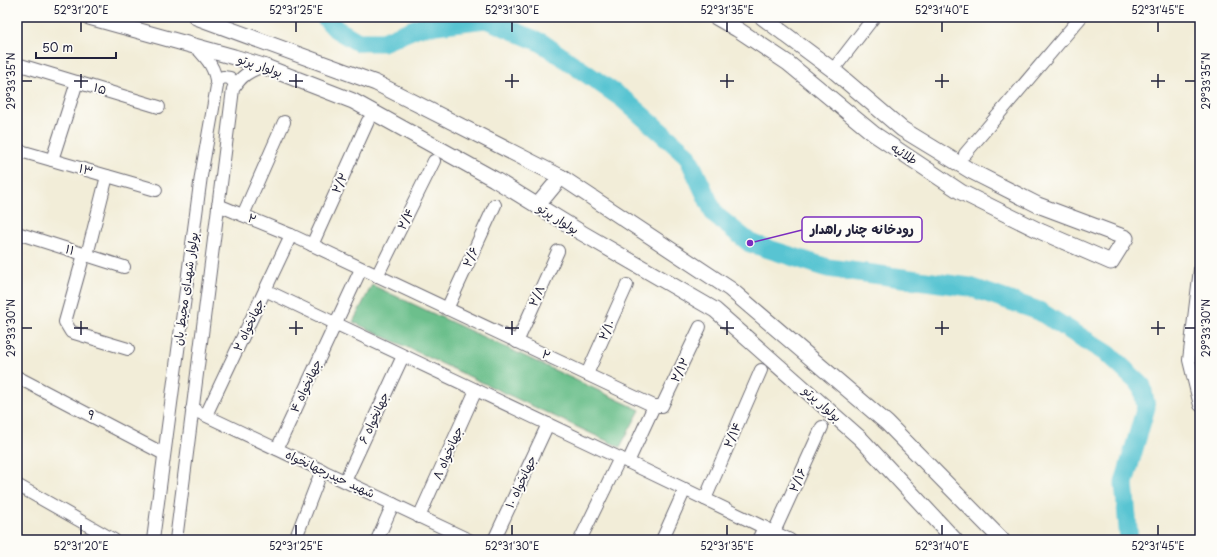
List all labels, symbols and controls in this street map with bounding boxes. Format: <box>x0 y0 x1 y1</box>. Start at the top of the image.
text: 52°31'20"E <box>54 2 108 17</box>
text: 52°31'25"E <box>269 2 323 17</box>
text: 52°31'30"E <box>485 2 539 17</box>
text: 52°31'35"E <box>700 2 754 17</box>
text: 52°31'40"E <box>915 2 969 17</box>
text: 52°31'45"E <box>1131 2 1185 17</box>
scale bar <box>36 34 116 60</box>
text: 50 m <box>42 38 73 56</box>
street label: بولوار پرتو <box>234 49 285 81</box>
text: 29°33'35"N <box>3 52 18 110</box>
text: 29°33'35"N <box>1198 52 1213 110</box>
street label: ۱۵ <box>92 78 109 99</box>
street label: طلائیه <box>888 138 922 169</box>
street label: ۱۳ <box>77 158 96 180</box>
street label: ۲/۲ <box>327 169 352 196</box>
street label: بولوار پرتو <box>533 198 583 238</box>
street label: ۲/۴ <box>392 205 418 232</box>
street label: ۲ <box>245 208 260 228</box>
callout: رودخانه چنار راهدار <box>802 217 922 242</box>
text: رودخانه چنار راهدار <box>809 219 914 238</box>
street label: بولوار شهدای محیط بان <box>168 231 202 347</box>
street label: ۱۱ <box>63 239 77 259</box>
street label: ۲/۶ <box>458 244 483 270</box>
street label: ۲/۸ <box>524 282 549 309</box>
street label: جهانخواه ۲ <box>228 295 268 354</box>
text: 29°33'30"N <box>3 299 18 357</box>
text: 29°33'30"N <box>1198 299 1213 357</box>
street label: ۲/۱۰ <box>594 316 619 343</box>
street label: ۲ <box>539 344 554 364</box>
street label: ۲/۱۲ <box>665 354 693 385</box>
street label: جهانخواه ۴ <box>285 356 325 415</box>
street label: بولوار پرتو <box>799 380 846 425</box>
street label: جهانخواه ۶ <box>353 389 393 447</box>
street label: ۹ <box>84 404 99 424</box>
street label: ۲/۱۴ <box>718 419 746 450</box>
street label: جهانخواه ۸ <box>427 423 467 482</box>
street label: شهید حیدرجهانخواه <box>283 444 378 502</box>
street label: جهانخواه ۱۰ <box>500 452 540 511</box>
street label: ۲/۱۶ <box>784 465 810 495</box>
text: 52°31'20"E <box>54 538 108 553</box>
text: 52°31'25"E <box>269 538 323 553</box>
text: 52°31'30"E <box>485 538 539 553</box>
text: 52°31'35"E <box>700 538 754 553</box>
text: 52°31'40"E <box>915 538 969 553</box>
text: 52°31'45"E <box>1131 538 1185 553</box>

